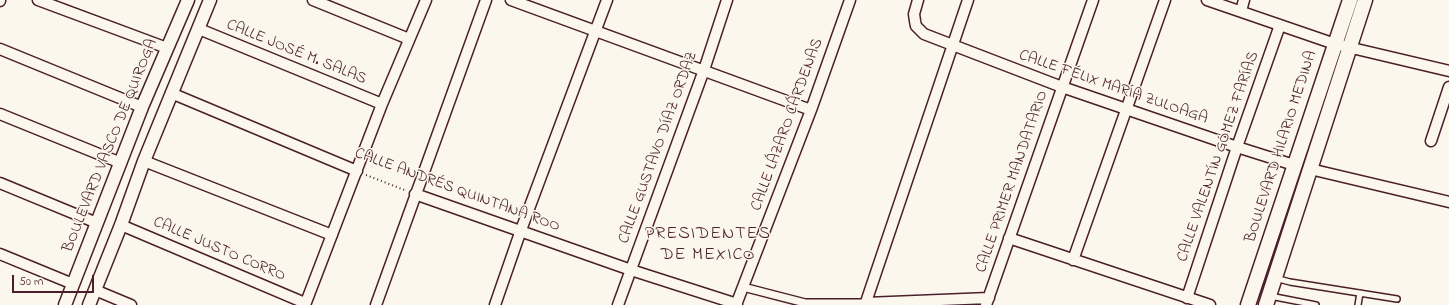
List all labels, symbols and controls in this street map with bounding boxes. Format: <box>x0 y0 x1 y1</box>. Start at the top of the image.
street label: CALLE JOSÉ M. SALAS <box>223 16 369 90</box>
street label: BOULEVARD VASCO DE QUIROGA <box>59 36 163 256</box>
street label: CALLE LÁZARO CÁRDENAS <box>748 36 828 214</box>
street label: CALLE FÉLIX MARÍA ZULOAGA <box>1016 47 1210 129</box>
street label: CALLE GUSTAVO DÍAZ ORDAZ <box>615 49 703 247</box>
street label: CALLE VALENTÍN GÓMEZ FARÍAS <box>1174 49 1264 265</box>
street label: BOULEVARD HILARIO MEDINA <box>1242 49 1322 245</box>
street label: CALLE PRIMER MANDATARIO <box>973 88 1053 276</box>
street label: CALLE ANDRÉS QUINTANA ROO <box>352 145 562 237</box>
street label: CALLE JUSTO CORRO <box>150 213 288 287</box>
district label: PRESIDENTES DE MEXICO <box>645 224 771 266</box>
scale bar <box>14 267 96 293</box>
text: 50 m <box>19 273 43 291</box>

